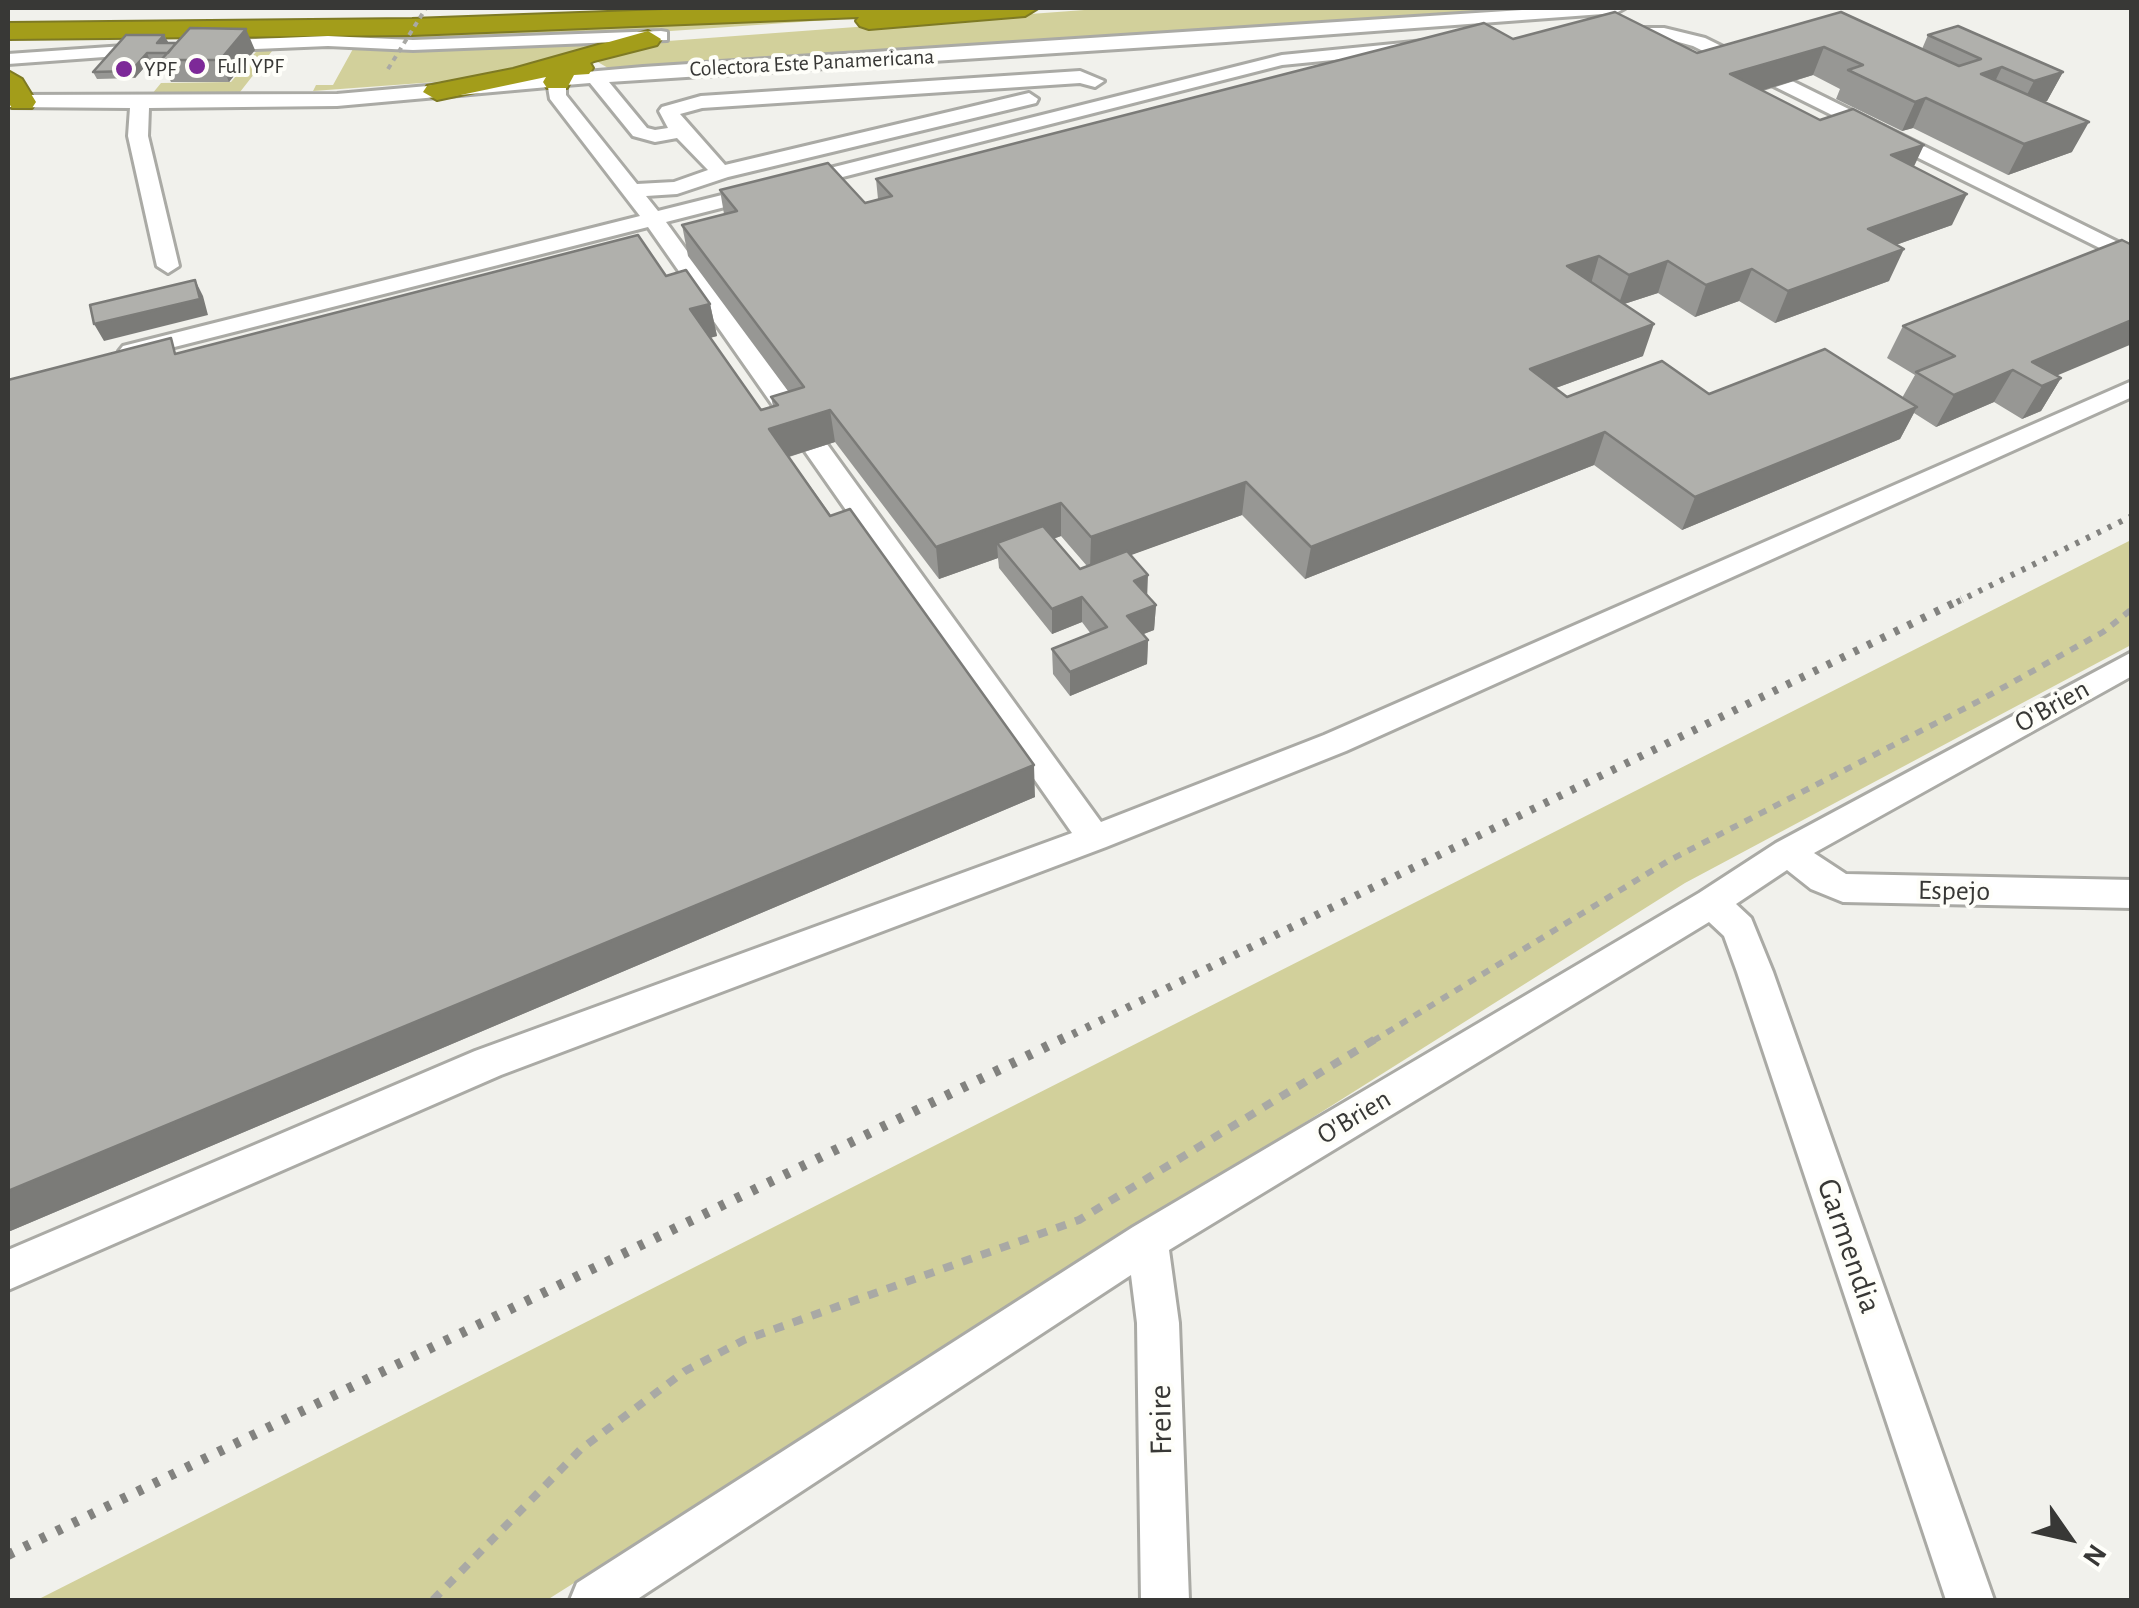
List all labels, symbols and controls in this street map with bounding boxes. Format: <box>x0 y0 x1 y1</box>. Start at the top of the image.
street label: Colectora Este Panamericana <box>689 43 935 83</box>
place label: Full YPF <box>217 53 284 79</box>
marker: Full YPF <box>186 55 208 77</box>
place label: YPF <box>144 56 177 82</box>
marker: YPF <box>113 58 135 80</box>
street label: O'Brien <box>2009 672 2095 740</box>
street label: Espejo <box>1918 874 1990 908</box>
street label: O'Brien <box>1311 1082 1397 1152</box>
street label: Garmendia <box>1808 1174 1890 1318</box>
street label: Freire <box>1141 1384 1181 1456</box>
north arrow <box>2019 1488 2119 1588</box>
text: N <box>2077 1539 2111 1571</box>

